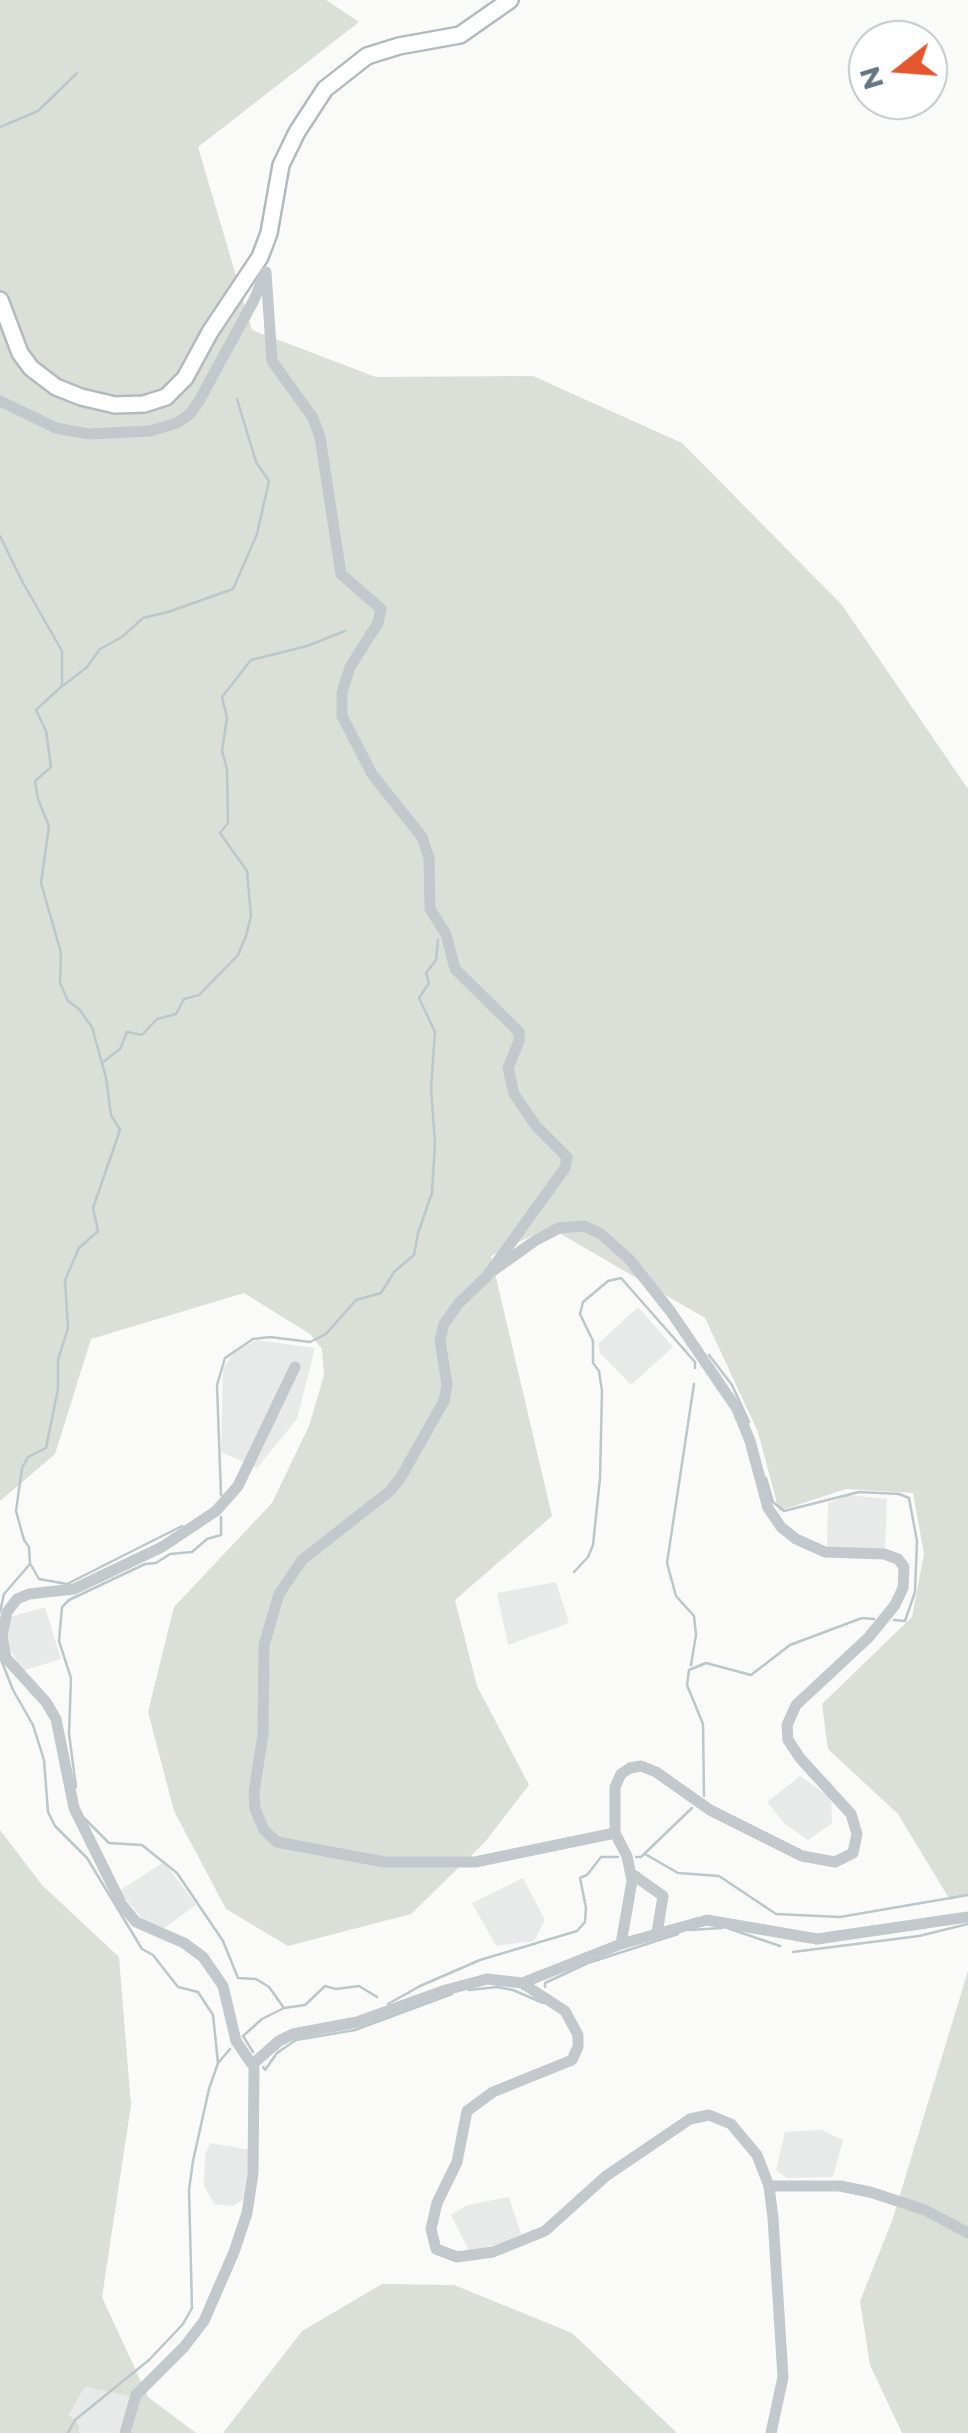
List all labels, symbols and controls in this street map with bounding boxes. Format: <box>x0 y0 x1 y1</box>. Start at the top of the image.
north arrow <box>848 20 948 120</box>
text: N <box>852 62 891 94</box>

